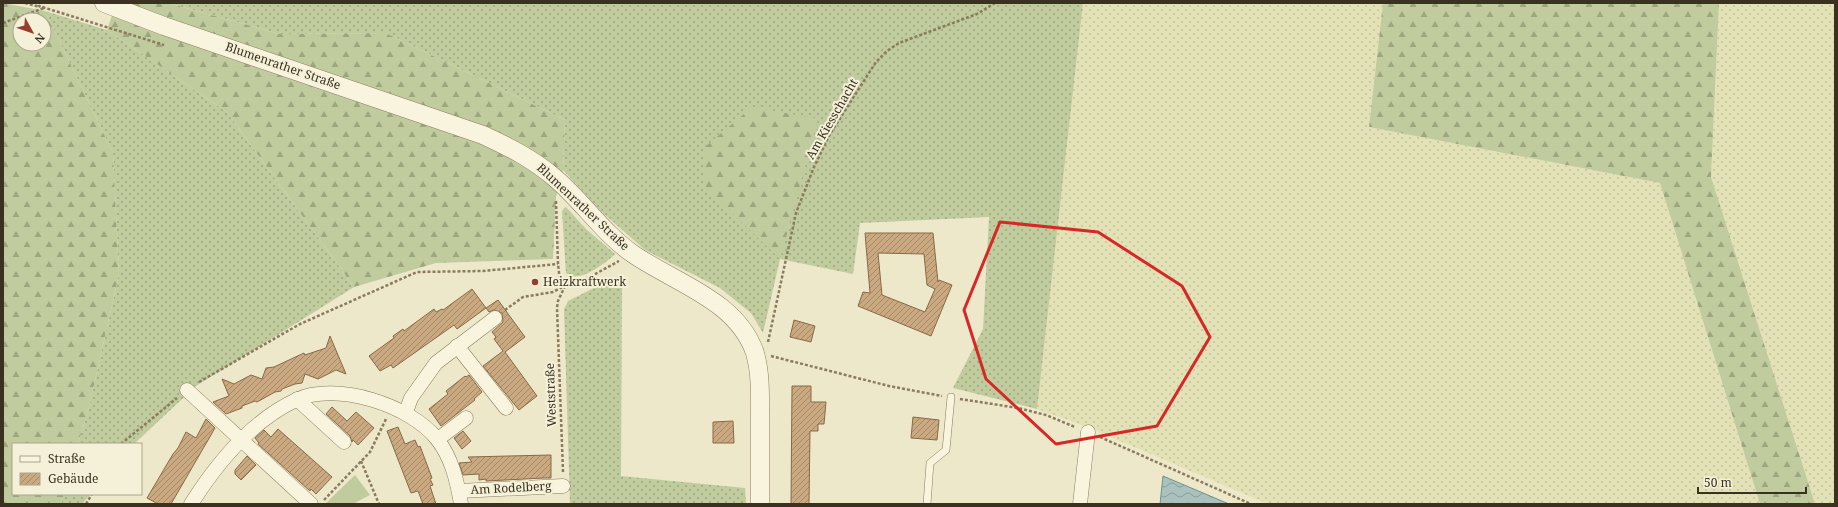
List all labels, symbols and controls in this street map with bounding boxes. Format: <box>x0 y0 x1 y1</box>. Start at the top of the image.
north arrow <box>12 12 52 52</box>
text: N <box>31 31 49 47</box>
street label: Blumenrather Straße <box>223 38 343 93</box>
street label: Am Kiesschacht <box>802 75 862 162</box>
street label: Blumenrather Straße <box>533 159 633 254</box>
place label: Heizkraftwerk <box>543 273 627 290</box>
marker: Heizkraftwerk <box>530 277 540 287</box>
street label: Weststraße <box>541 363 560 427</box>
legend <box>12 443 142 495</box>
text: Straße <box>48 450 85 467</box>
scale bar <box>1698 469 1806 495</box>
text: Gebäude <box>48 470 99 487</box>
text: 50 m <box>1704 474 1732 491</box>
street label: Am Rodelberg <box>470 477 552 498</box>

